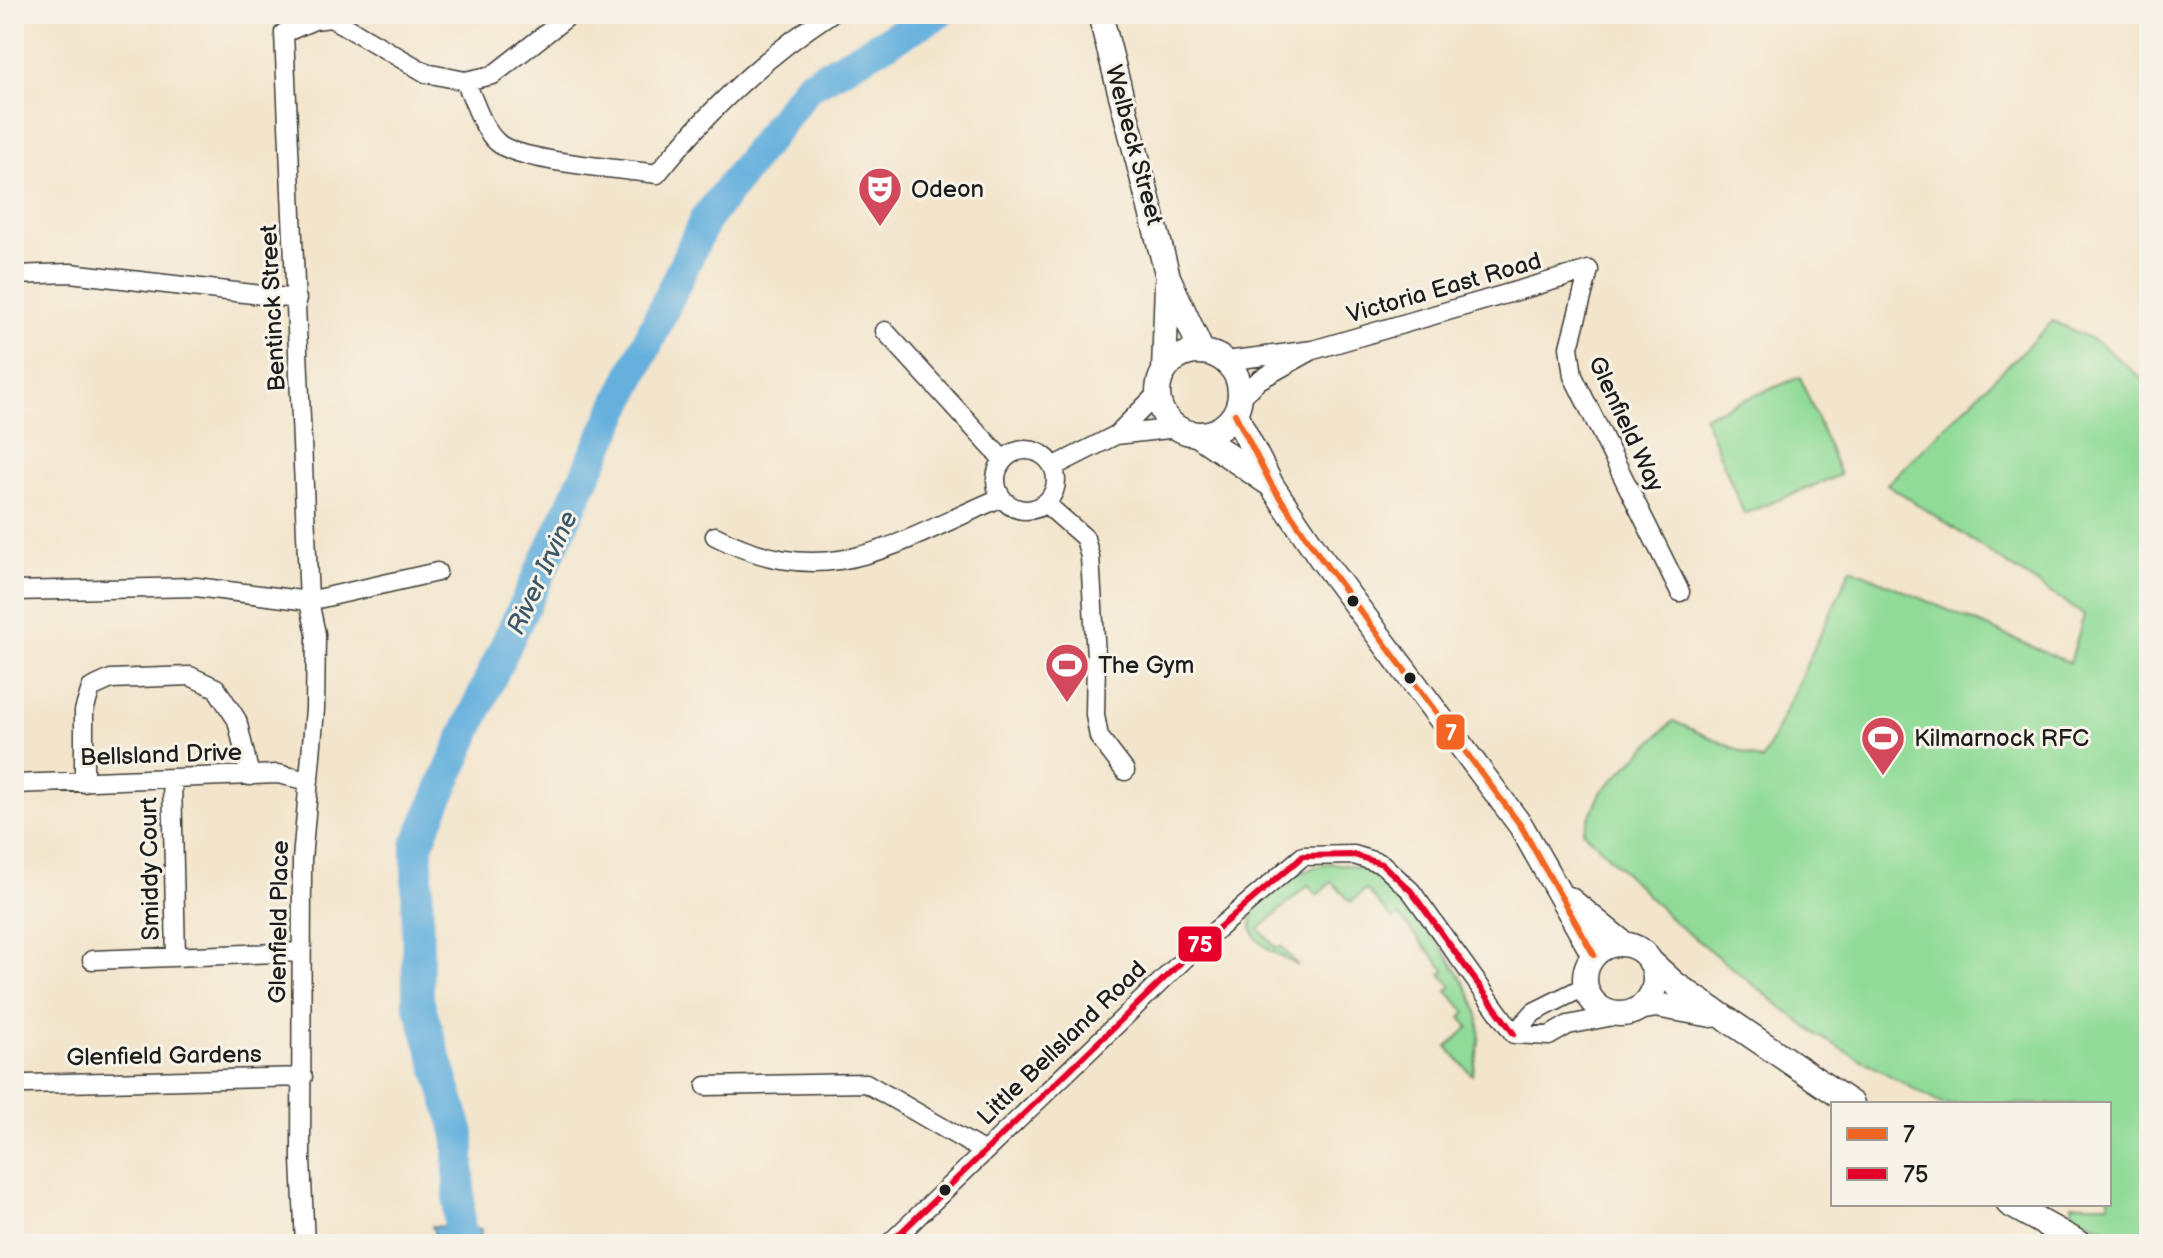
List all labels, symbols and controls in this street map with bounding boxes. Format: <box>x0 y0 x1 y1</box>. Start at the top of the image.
street label: Welbeck Street <box>1099 62 1169 229</box>
theatre icon: Odeon <box>856 165 904 228</box>
place label: Odeon <box>911 175 984 204</box>
street label: Bentinck Street <box>254 223 292 392</box>
street label: Victoria East Road <box>1343 246 1545 330</box>
street label: Glenfield Way <box>1582 352 1670 497</box>
water label: River Irvine <box>501 506 585 640</box>
unlabelled marker <box>1345 593 1361 609</box>
sports icon: The Gym <box>1043 641 1091 704</box>
place label: The Gym <box>1098 651 1194 680</box>
unlabelled marker <box>1402 670 1418 686</box>
line badge: 7 <box>1435 713 1466 751</box>
sports icon: Kilmarnock RFC <box>1859 714 1907 777</box>
text: 7 <box>1445 720 1457 747</box>
place label: Kilmarnock RFC <box>1914 724 2089 753</box>
street label: Bellsland Drive <box>79 738 243 772</box>
street label: Smiddy Court <box>134 796 166 941</box>
street label: Glenfield Place <box>263 840 295 1004</box>
line badge: 75 <box>1177 925 1223 963</box>
text: 75 <box>1188 932 1213 959</box>
street label: Little Bellsland Road <box>971 955 1153 1131</box>
street label: Glenfield Gardens <box>66 1040 262 1072</box>
legend <box>1831 1102 2111 1206</box>
text: 7 <box>1903 1120 1915 1149</box>
text: 75 <box>1903 1160 1929 1189</box>
unlabelled marker <box>937 1182 953 1198</box>

